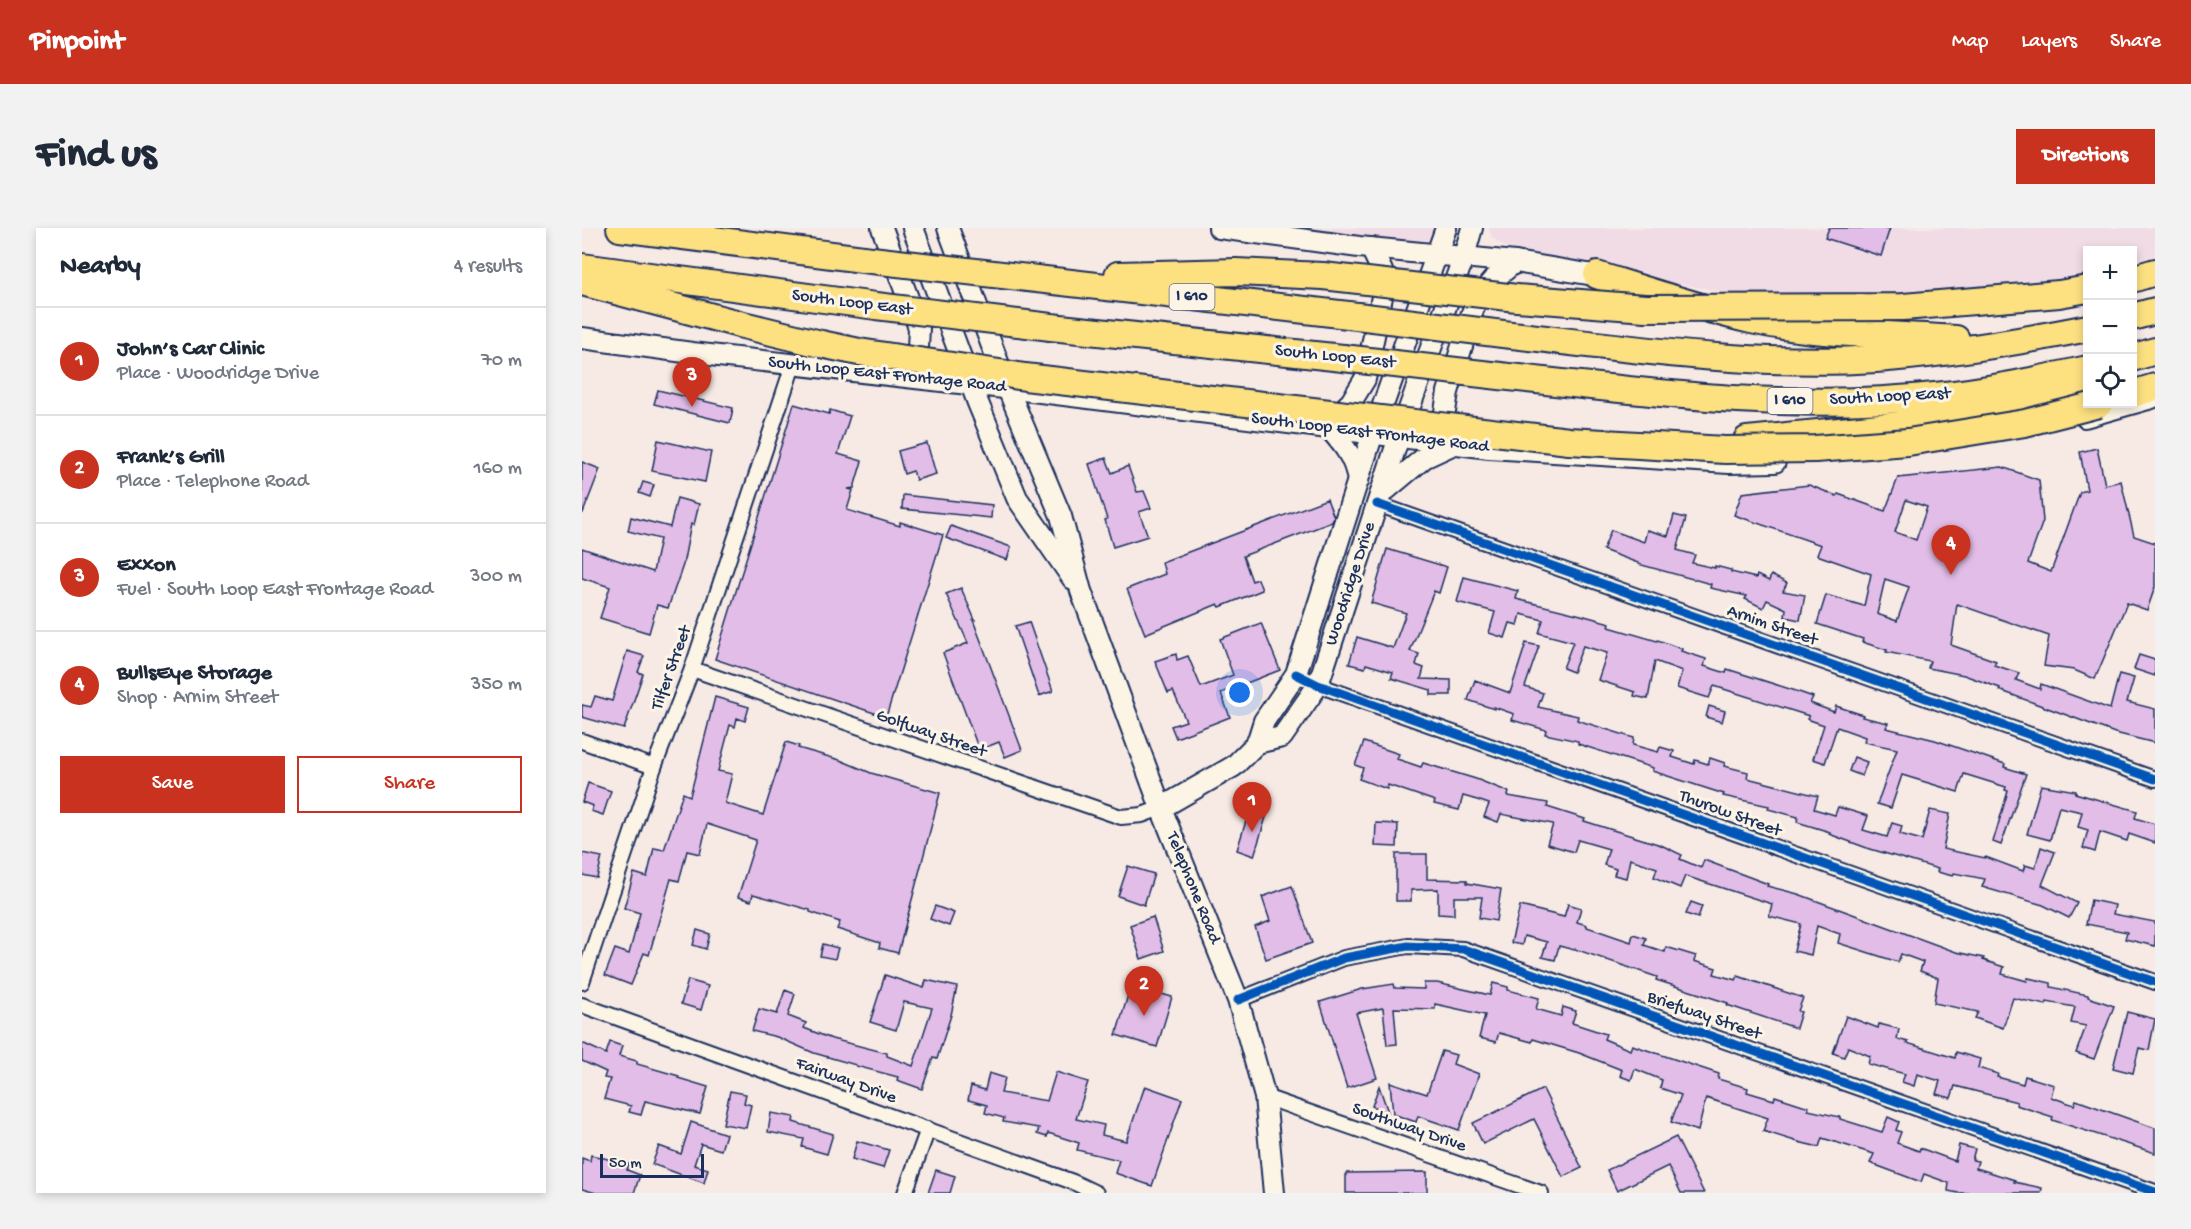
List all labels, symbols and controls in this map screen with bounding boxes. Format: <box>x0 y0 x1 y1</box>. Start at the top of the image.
text: Pinpoint <box>30 26 124 59</box>
text: Map <box>1952 30 1988 55</box>
text: Layers <box>2021 30 2077 55</box>
text: Share <box>2110 30 2161 55</box>
button: Directions <box>2016 129 2155 184</box>
text: Find us <box>36 132 156 181</box>
map controls <box>2083 246 2137 408</box>
button: + <box>2083 246 2137 300</box>
text: Nearby <box>60 252 141 283</box>
text: 4 results <box>454 256 522 279</box>
road number: I 610 <box>1170 284 1214 310</box>
street label: South Loop East <box>791 285 915 321</box>
button: − <box>2083 300 2137 354</box>
text: John’s Car Clinic <box>117 337 264 363</box>
street label: South Loop East <box>1274 340 1398 374</box>
text: 1 <box>75 350 84 373</box>
text: 70 m <box>481 350 522 373</box>
street label: South Loop East Frontage Road <box>767 352 1008 398</box>
button: locate <box>2083 354 2137 408</box>
pin: 3 <box>672 358 712 407</box>
text: Place · Woodridge Drive <box>117 363 319 386</box>
street label: South Loop East <box>1829 383 1953 411</box>
road number: I 610 <box>1768 388 1812 414</box>
street label: South Loop East Frontage Road <box>1250 408 1491 458</box>
text: Frank’s Grill <box>117 445 225 471</box>
text: 2 <box>75 458 84 481</box>
text: 160 m <box>473 458 522 481</box>
text: Place · Telephone Road <box>117 471 308 494</box>
street label: Woodridge Drive <box>1321 519 1381 648</box>
pin: 4 <box>1932 526 1970 575</box>
text: Exxon <box>117 553 176 579</box>
text: 3 <box>74 566 85 589</box>
text: 300 m <box>470 566 522 589</box>
text: Fuel · South Loop East Frontage Road <box>117 579 433 602</box>
street label: Arnim Street <box>1724 601 1822 652</box>
street label: Tilfer Street <box>647 621 698 714</box>
text: BullsEye Storage <box>117 661 272 687</box>
text: 4 <box>75 674 84 697</box>
text: 350 m <box>471 674 522 697</box>
your location <box>1225 678 1254 707</box>
text: Shop · Arnim Street <box>117 687 278 710</box>
street label: Golfway Street <box>873 705 990 763</box>
button: Save <box>60 756 285 813</box>
button: Share <box>297 756 522 813</box>
pin: 1 <box>1232 782 1272 832</box>
street label: Thurow Street <box>1675 785 1785 843</box>
street label: Telephone Road <box>1161 828 1226 948</box>
pin: 2 <box>1124 966 1164 1016</box>
street label: Briefway Street <box>1643 986 1765 1046</box>
street label: Fairway Drive <box>792 1053 900 1109</box>
street label: Southway Drive <box>1349 1099 1470 1158</box>
scale bar <box>600 1151 704 1178</box>
text: 50 m <box>609 1155 642 1174</box>

